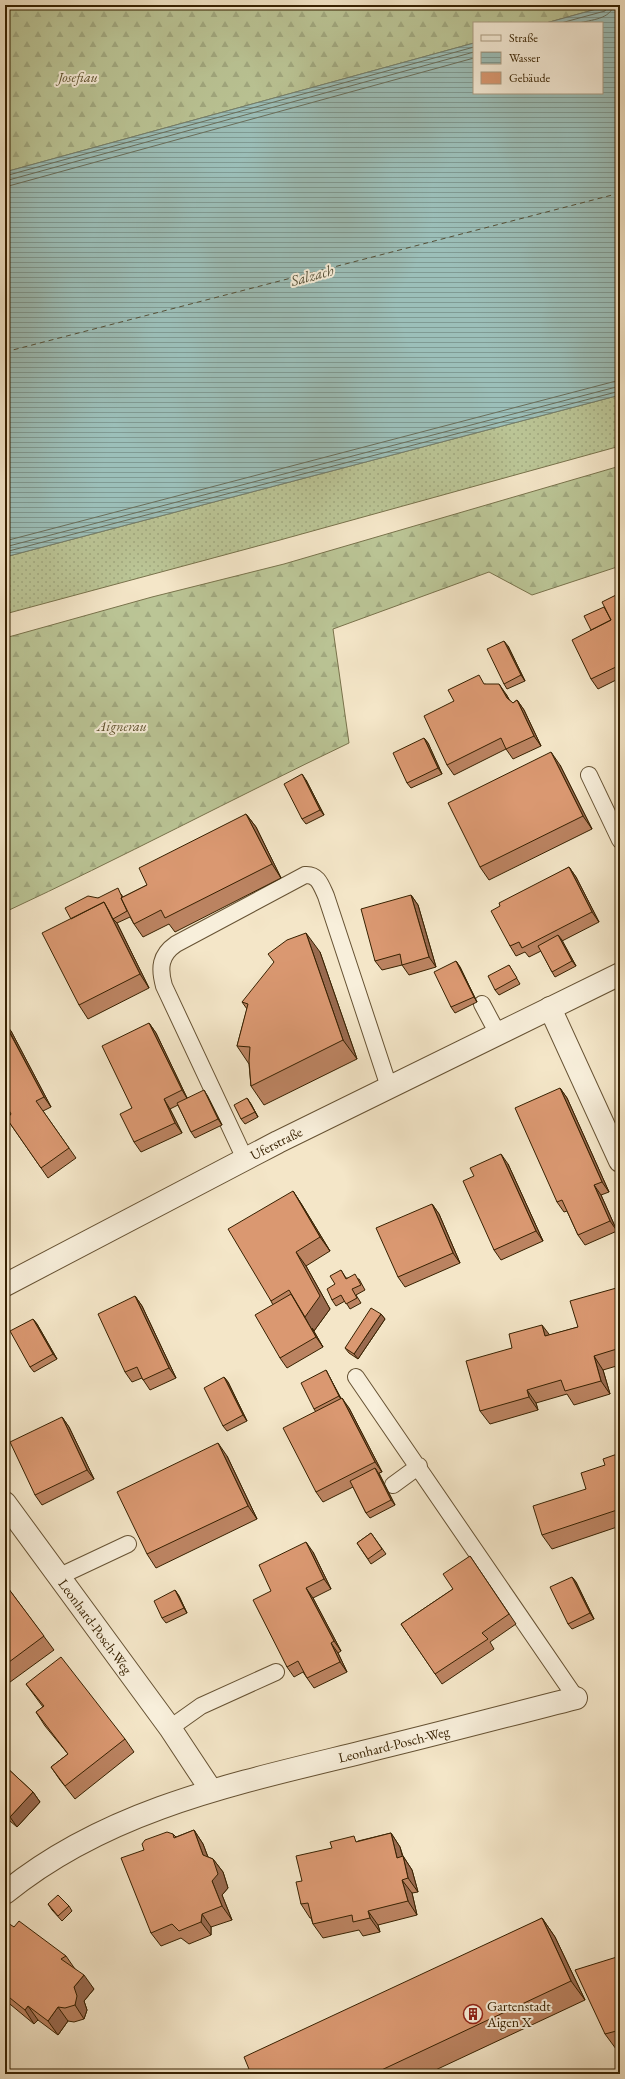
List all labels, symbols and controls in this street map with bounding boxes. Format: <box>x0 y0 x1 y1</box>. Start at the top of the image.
legend <box>473 22 603 94</box>
text: Straße <box>509 30 538 46</box>
text: Wasser <box>509 50 540 66</box>
park label: Josefiau <box>55 68 98 86</box>
text: Gebäude <box>509 70 551 86</box>
water label: Salzach <box>288 260 336 290</box>
park label: Aignerau <box>96 717 147 735</box>
street label: Uferstraße <box>247 1122 306 1164</box>
street label: Leonhard-Posch-Weg <box>55 1575 137 1678</box>
street label: Leonhard-Posch-Weg <box>337 1722 452 1767</box>
place label: Gartenstadt Aigen X <box>486 1997 551 2031</box>
building icon: Gartenstadt Aigen X <box>462 2003 484 2025</box>

